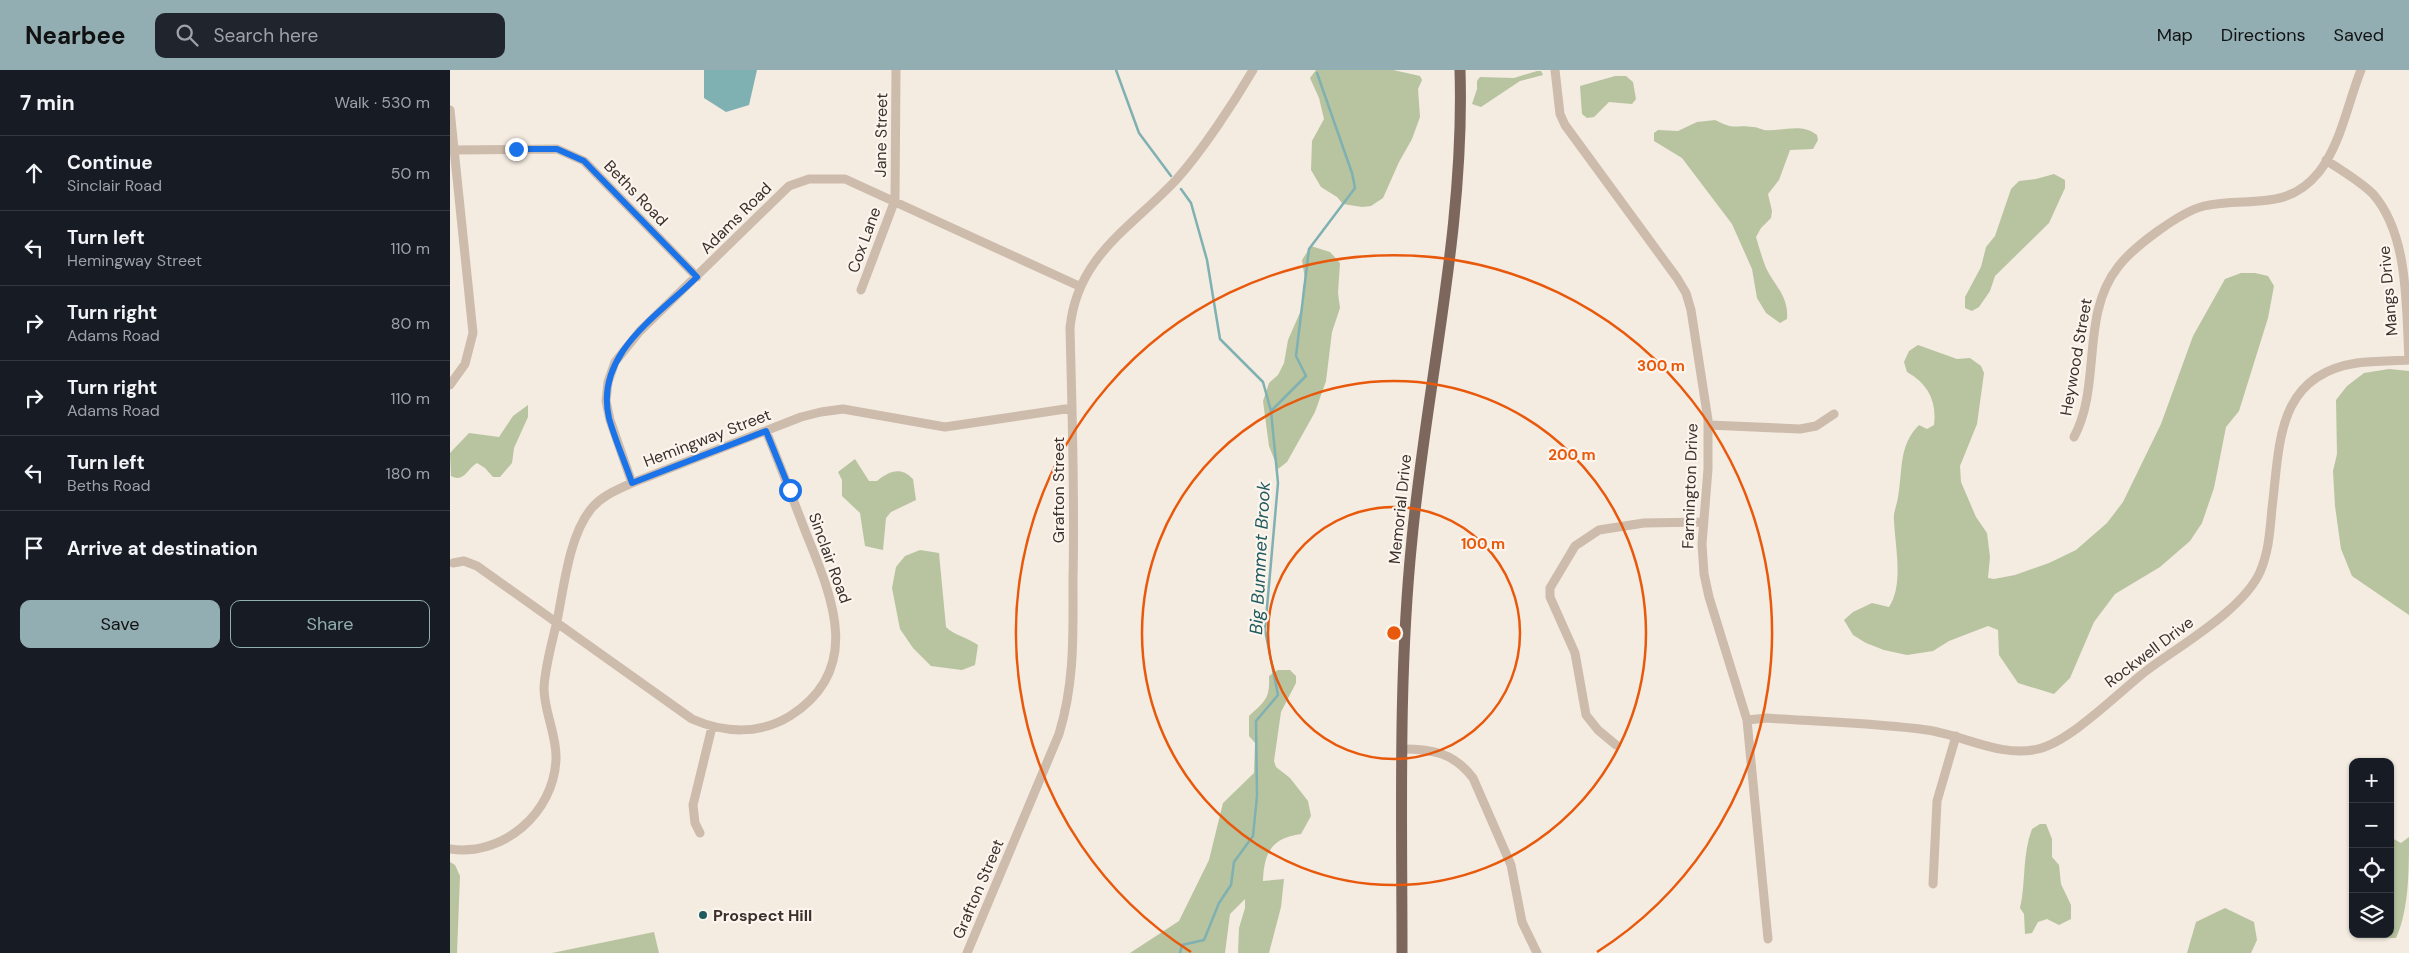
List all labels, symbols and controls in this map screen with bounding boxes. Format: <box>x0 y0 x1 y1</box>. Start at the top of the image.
search box <box>155 13 505 58</box>
text: Nearbee <box>25 20 125 51</box>
icon: search <box>173 21 201 49</box>
text: Search here <box>213 23 318 48</box>
text: Map <box>2157 23 2193 47</box>
text: Directions <box>2221 23 2306 47</box>
text: Saved <box>2334 23 2384 47</box>
text: 7 min <box>20 89 75 117</box>
text: Walk · 530 m <box>335 92 430 113</box>
street label: Jane Street <box>870 93 892 177</box>
route end <box>505 138 528 161</box>
text: Continue <box>67 150 153 175</box>
street label: Beths Road <box>599 156 673 230</box>
icon: ahead <box>20 159 48 187</box>
text: 50 m <box>391 163 430 184</box>
text: Sinclair Road <box>67 175 162 196</box>
street label: Adams Road <box>696 178 776 258</box>
street label: Cox Lane <box>842 204 886 276</box>
text: Turn left <box>67 225 145 250</box>
icon: left <box>20 234 48 262</box>
text: 110 m <box>391 238 430 259</box>
street label: Mangs Drive <box>2374 245 2402 337</box>
text: Hemingway Street <box>67 250 202 271</box>
street label: Heywood Street <box>2055 297 2097 417</box>
text: Turn right <box>67 300 157 325</box>
icon: right <box>20 309 48 337</box>
text: 80 m <box>391 313 430 334</box>
text: Adams Road <box>67 325 160 346</box>
text: 300 m <box>1637 356 1685 376</box>
text: Turn right <box>67 375 157 400</box>
icon: right <box>20 384 48 412</box>
text: 110 m <box>391 388 430 409</box>
text: Adams Road <box>67 400 160 421</box>
street label: Hemingway Street <box>640 404 774 472</box>
street label: Farmington Drive <box>1677 423 1703 549</box>
street label: Grafton Street <box>1048 437 1069 543</box>
text: 200 m <box>1548 445 1596 465</box>
text: Turn left <box>67 450 145 475</box>
street label: Memorial Drive <box>1384 453 1416 565</box>
icon: left <box>20 459 48 487</box>
text: 180 m <box>386 463 430 484</box>
text: Beths Road <box>67 475 150 496</box>
route start <box>779 479 802 502</box>
water label: Big Bummet Brook <box>1244 480 1276 635</box>
street label: Sinclair Road <box>804 510 856 606</box>
icon: arrive <box>20 534 48 562</box>
text: 100 m <box>1461 534 1505 554</box>
text: Arrive at destination <box>67 536 258 561</box>
button: Save <box>20 600 220 648</box>
button: Share <box>230 600 430 648</box>
street label: Rockwell Drive <box>2100 612 2198 692</box>
centre of rings <box>1385 624 1403 642</box>
map controls <box>2349 758 2394 938</box>
button: + <box>2349 758 2394 803</box>
button: − <box>2349 803 2394 848</box>
street label: Grafton Street <box>948 836 1008 942</box>
button: locate <box>2349 848 2394 893</box>
button: layers <box>2349 893 2394 938</box>
place label: Prospect Hill <box>713 905 812 926</box>
marker: Prospect Hill <box>697 909 709 921</box>

